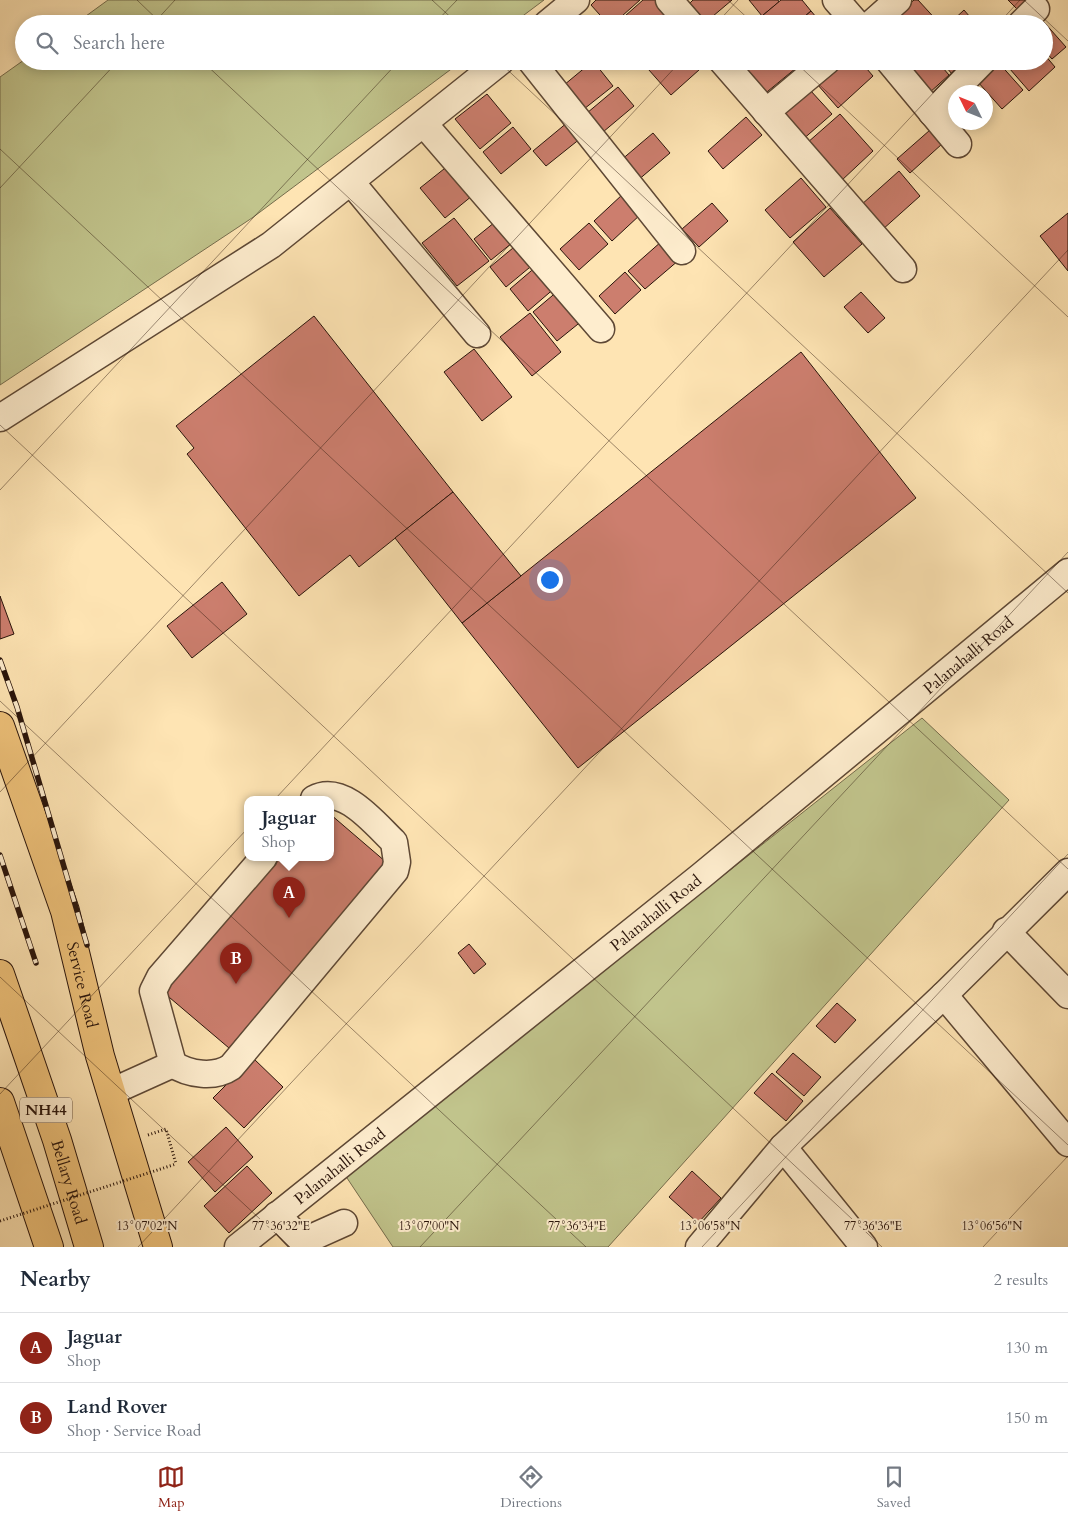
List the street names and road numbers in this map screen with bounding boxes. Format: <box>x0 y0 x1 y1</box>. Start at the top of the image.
street label: Palanahalli Road <box>919 611 1019 700</box>
street label: Palanahalli Road <box>606 870 707 957</box>
street label: Service Road <box>61 940 103 1031</box>
road number: NH44 <box>20 1098 72 1122</box>
street label: Palanahalli Road <box>290 1123 391 1210</box>
street label: Bellary Road <box>45 1137 92 1227</box>

